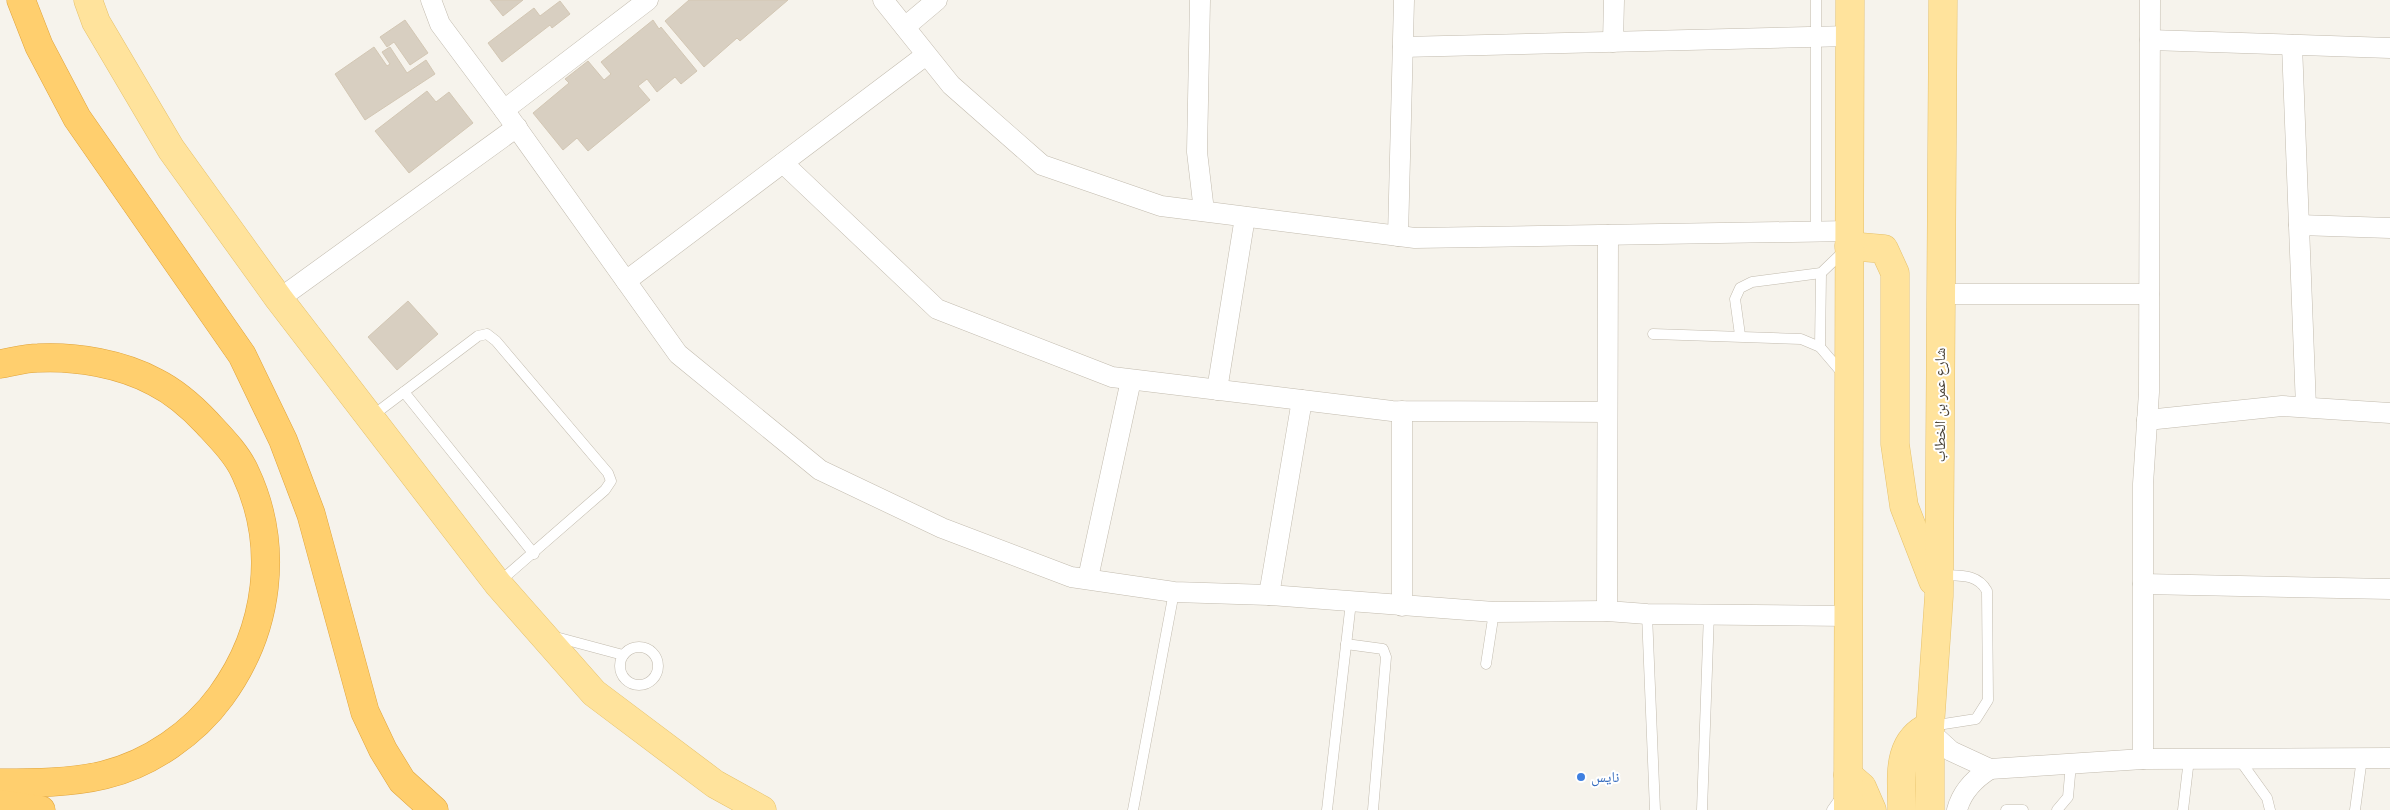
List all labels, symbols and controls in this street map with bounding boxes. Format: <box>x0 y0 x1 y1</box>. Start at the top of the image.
street label: شارع عمر بن الخطاب <box>1930 348 1950 462</box>
place label: نايس <box>1591 767 1619 787</box>
marker: نايس <box>1575 771 1587 783</box>

